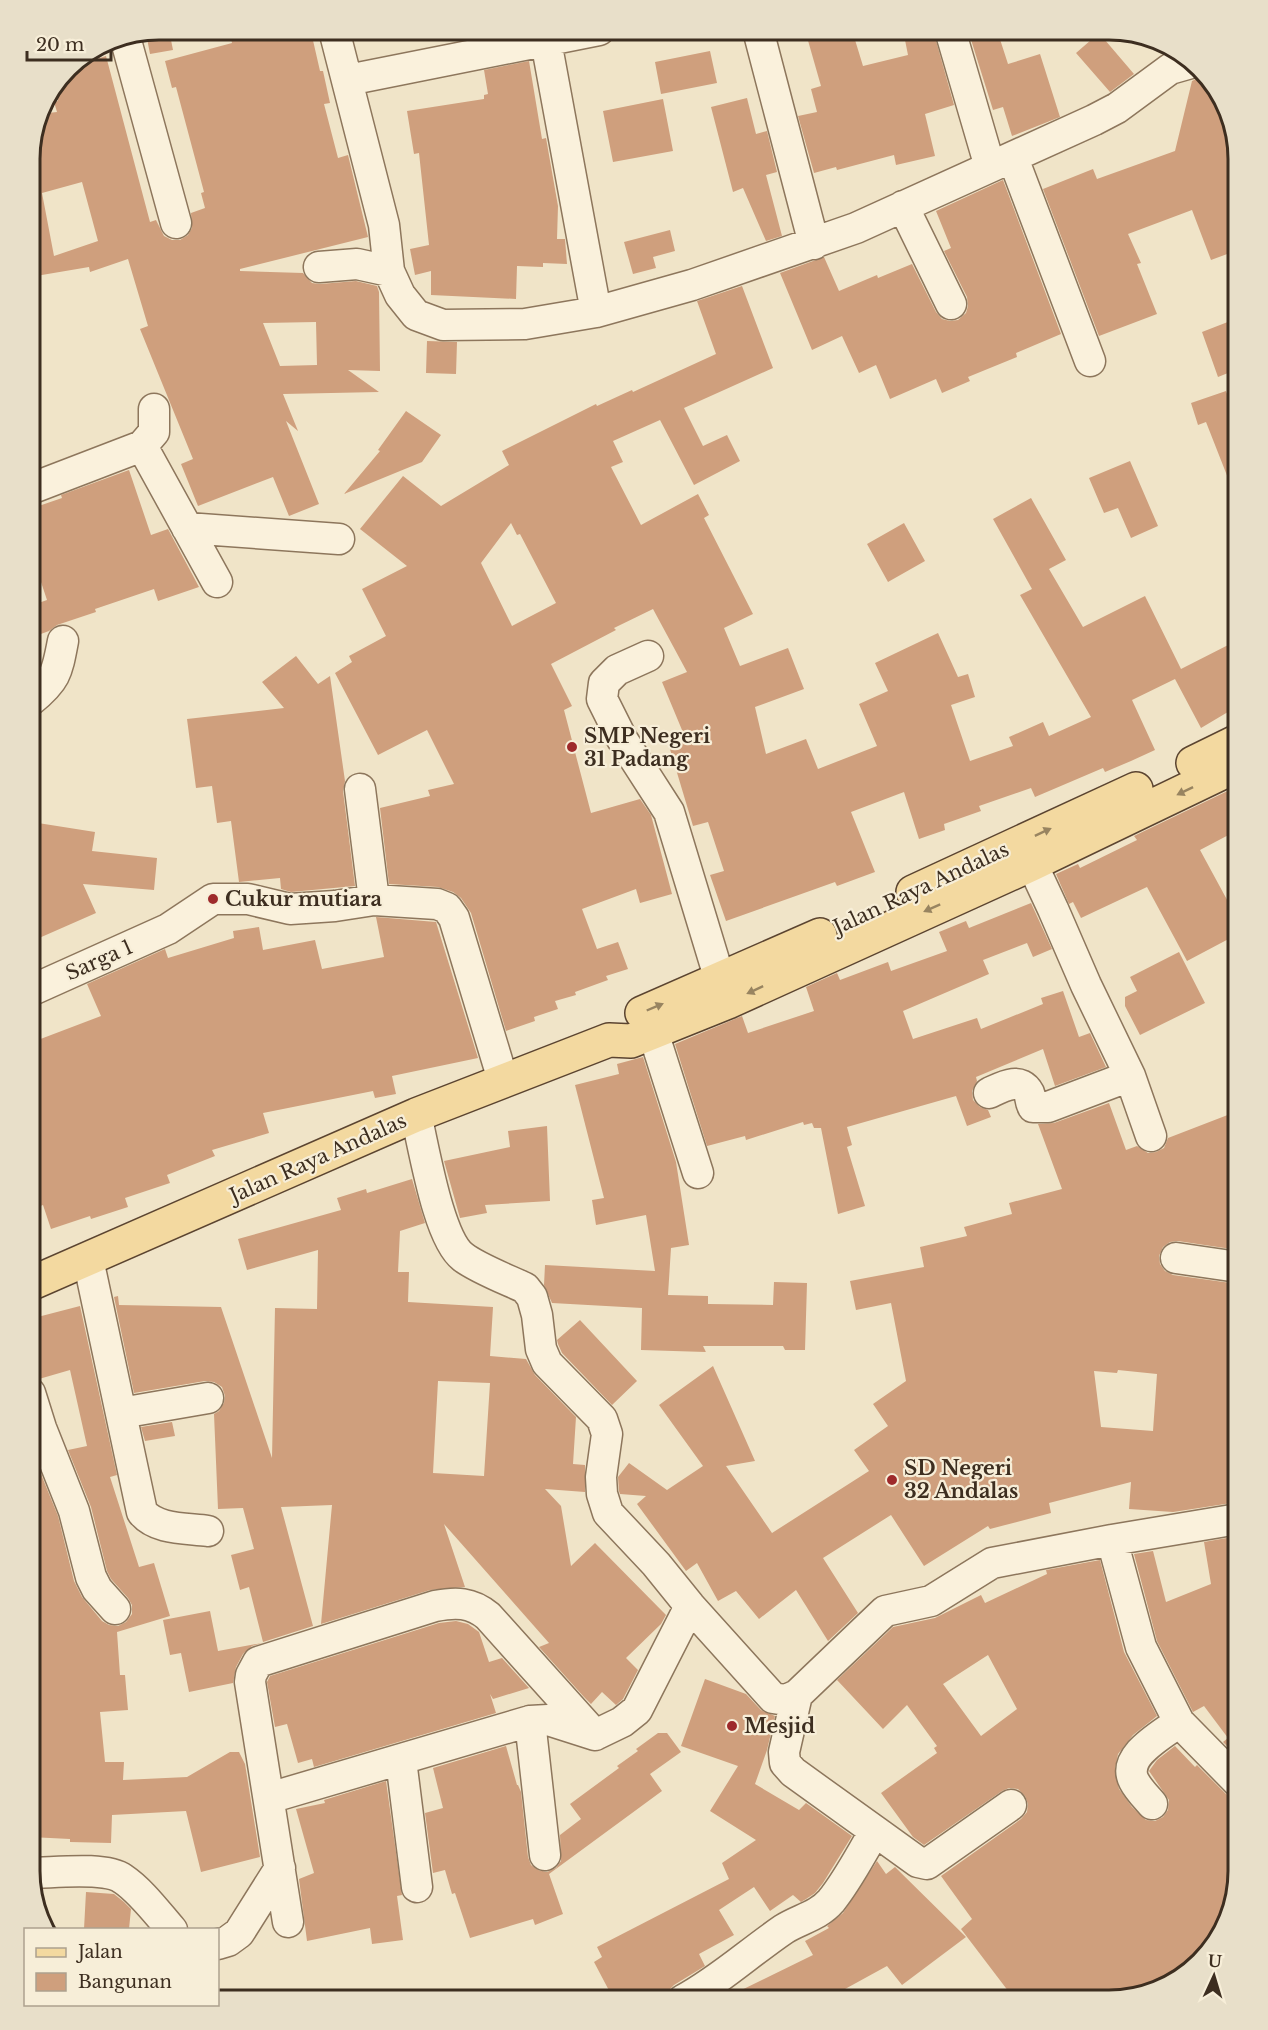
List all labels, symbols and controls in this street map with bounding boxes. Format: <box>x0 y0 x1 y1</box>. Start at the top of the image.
scale bar <box>27 24 111 62</box>
text: 20 m <box>36 34 84 56</box>
place label: SMP Negeri 31 Padang <box>584 724 710 771</box>
marker: SMP Negeri 31 Padang <box>565 740 579 754</box>
one-way arrow <box>1177 786 1194 795</box>
one-way arrow <box>1035 828 1052 837</box>
street label: Jalan Raya Andalas <box>827 837 1012 940</box>
place label: Cukur mutiara <box>225 887 383 911</box>
marker: Cukur mutiara <box>206 892 220 906</box>
one-way arrow <box>924 904 941 913</box>
street label: Sarga 1 <box>62 935 136 985</box>
one-way arrow <box>747 985 764 994</box>
one-way arrow <box>647 1002 665 1012</box>
street label: Jalan Raya Andalas <box>223 1108 410 1209</box>
place label: SD Negeri 32 Andalas <box>904 1456 1018 1503</box>
marker: SD Negeri 32 Andalas <box>885 1473 899 1487</box>
place label: Mesjid <box>744 1714 815 1738</box>
marker: Mesjid <box>725 1719 739 1733</box>
legend <box>24 1928 219 2006</box>
text: Jalan <box>76 1941 123 1963</box>
north arrow <box>1184 1946 1244 2006</box>
text: U <box>1207 1951 1223 1972</box>
text: Bangunan <box>78 1971 172 1993</box>

